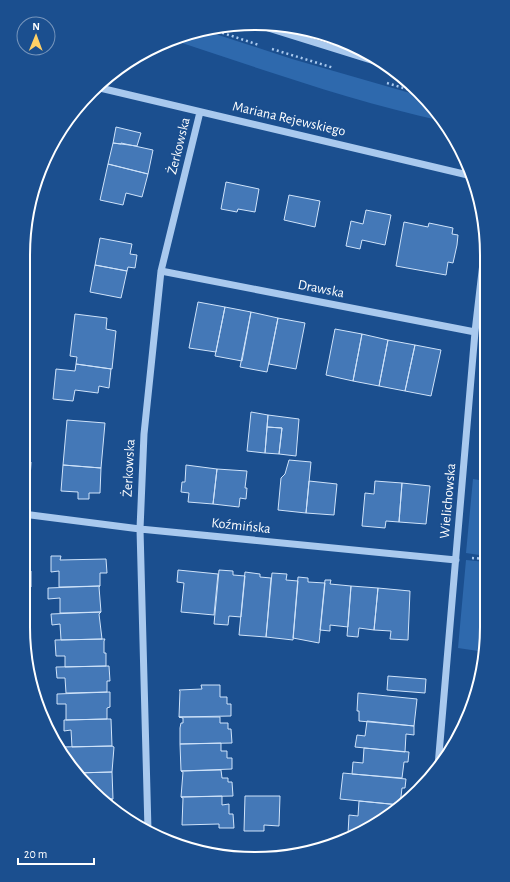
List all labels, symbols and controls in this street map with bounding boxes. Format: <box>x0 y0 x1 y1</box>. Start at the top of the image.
north arrow <box>16 16 56 56</box>
text: N <box>32 21 40 32</box>
street label: Mariana Rejewskiego <box>231 99 347 139</box>
street label: Żerkowska <box>162 115 193 176</box>
street label: Drawska <box>297 278 346 300</box>
street label: Żerkowska <box>117 438 138 497</box>
street label: Wielichowska <box>438 462 458 539</box>
street label: Koźmińska <box>211 516 272 536</box>
scale bar <box>18 840 94 866</box>
text: 20 m <box>24 848 47 860</box>

